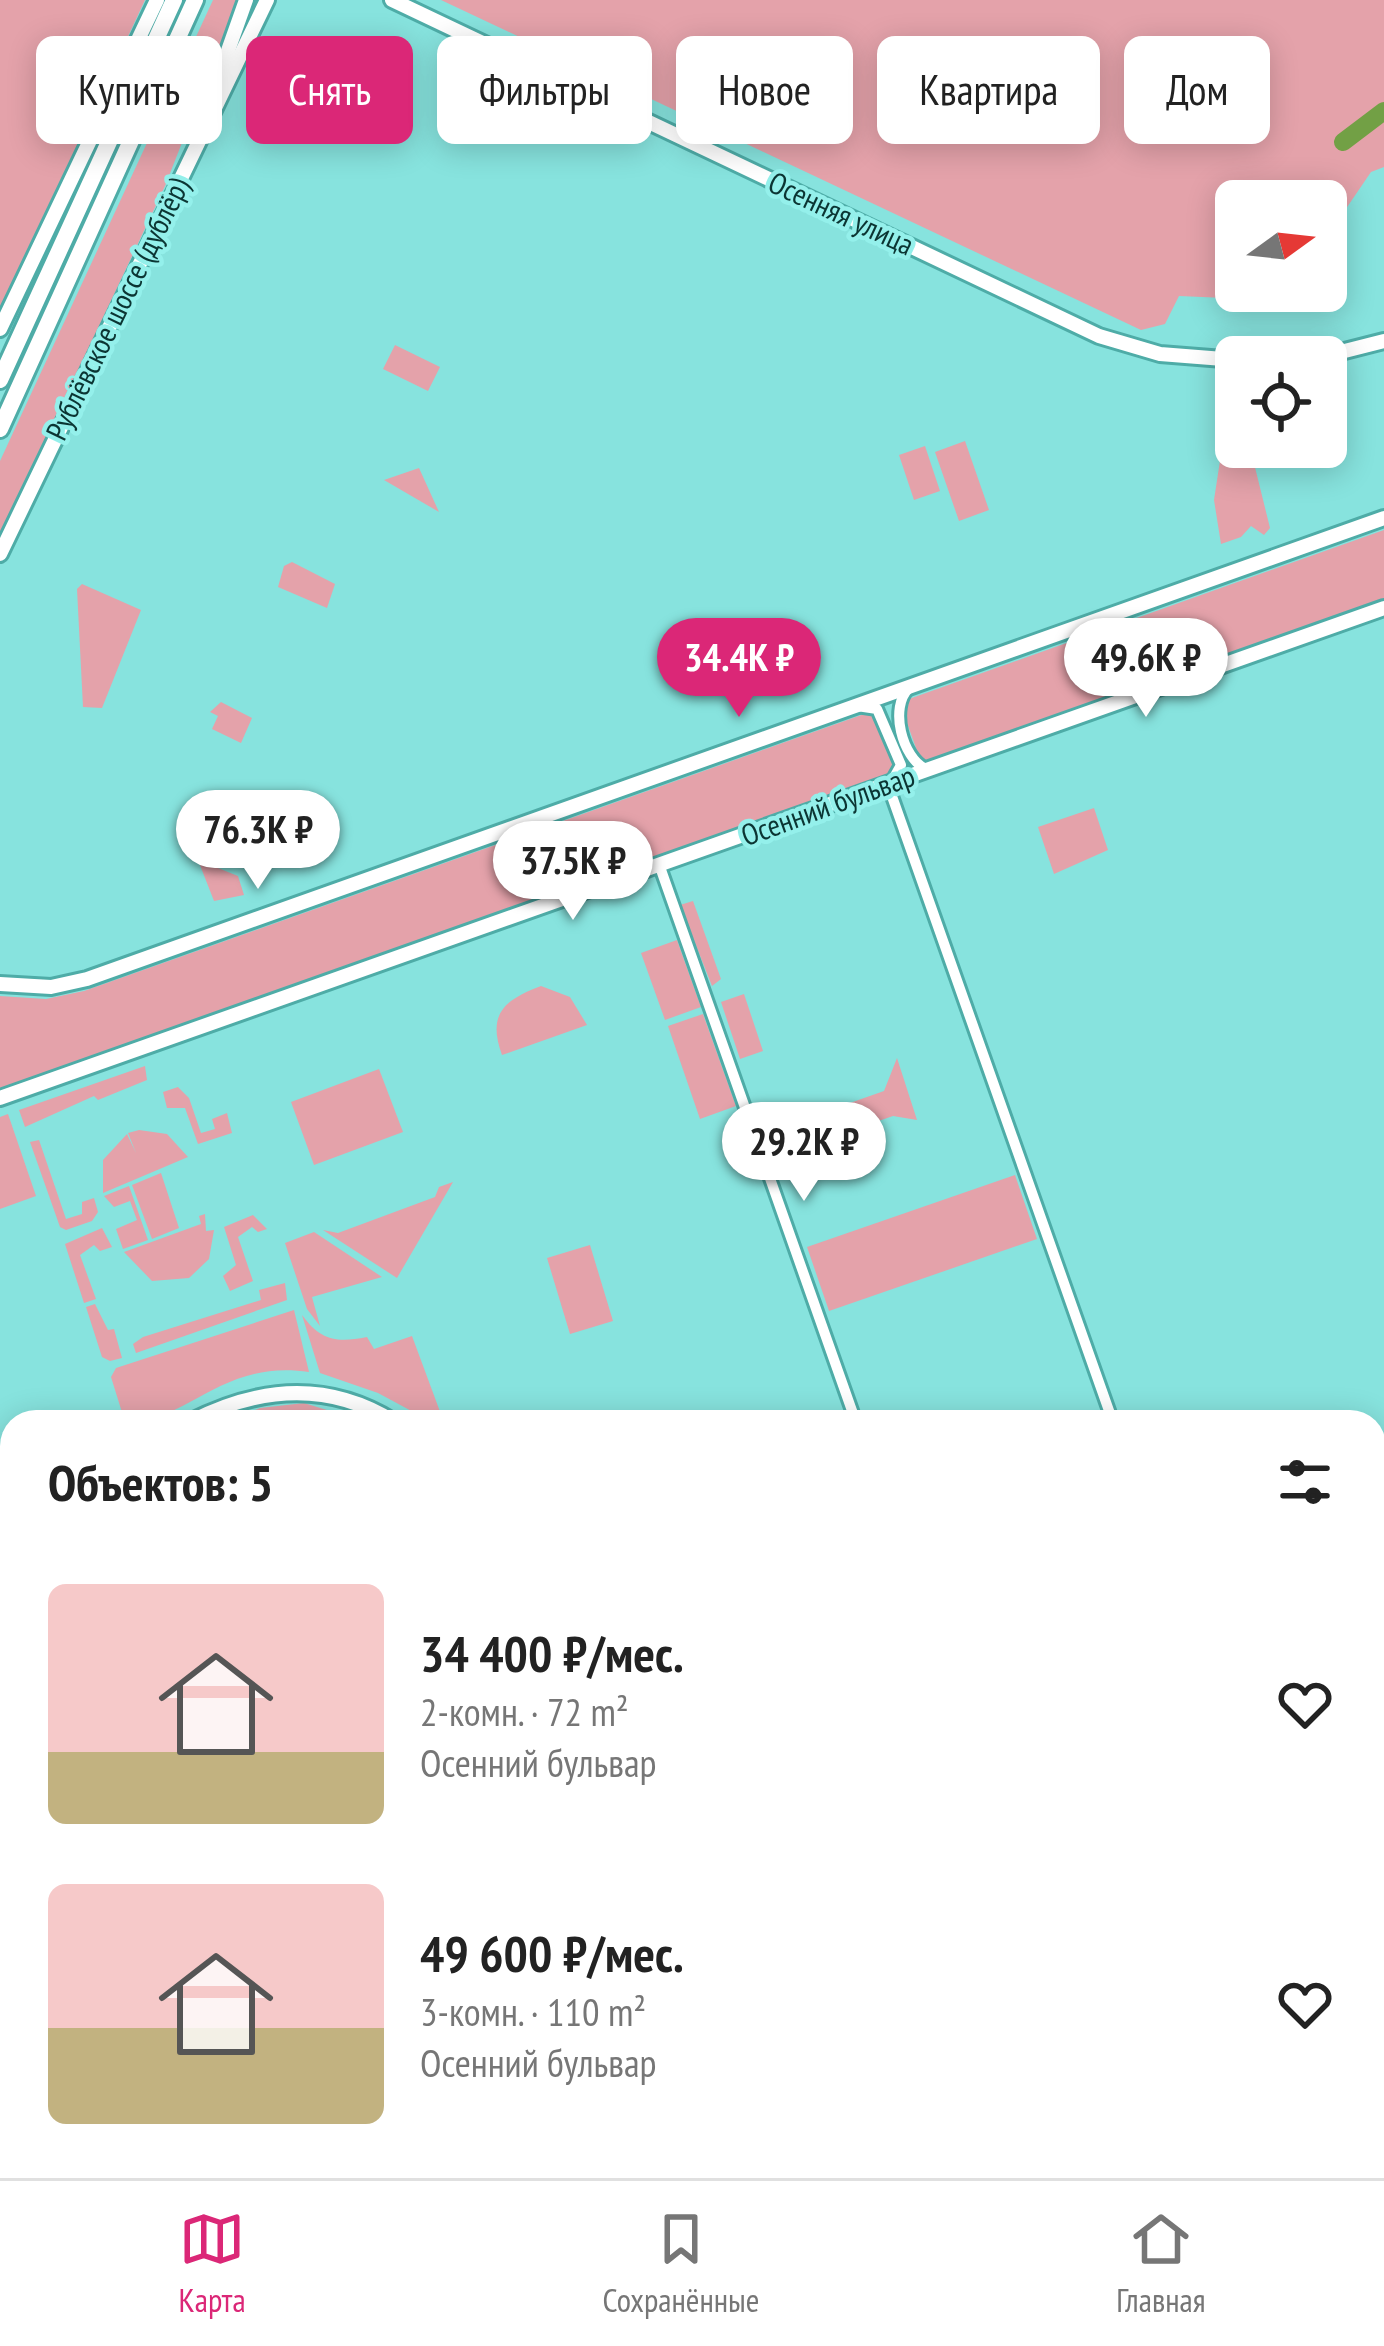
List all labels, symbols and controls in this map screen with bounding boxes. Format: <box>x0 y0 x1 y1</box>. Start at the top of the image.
chip: Купить <box>36 36 222 144</box>
chip: Снять <box>246 36 413 144</box>
chip: Фильтры <box>437 36 652 144</box>
chip: Новое <box>676 36 853 144</box>
chip: Квартира <box>877 36 1100 144</box>
chip: Дом <box>1124 36 1270 144</box>
street label: Осенняя улица <box>763 162 921 263</box>
street label: Рублёвское шоссе (дублёр) <box>36 171 197 446</box>
north arrow <box>1215 180 1347 312</box>
map controls <box>1215 180 1347 468</box>
button: locate <box>1215 336 1347 468</box>
pin: 34.4K ₽ <box>628 618 850 720</box>
pin: 49.6K ₽ <box>1035 618 1257 720</box>
text: 34.4K ₽ <box>684 631 794 682</box>
text: 49.6K ₽ <box>1091 631 1201 682</box>
street label: Осенний бульвар <box>735 755 920 854</box>
pin: 76.3K ₽ <box>147 790 369 892</box>
text: 76.3K ₽ <box>203 803 313 854</box>
pin: 37.5K ₽ <box>462 821 684 923</box>
text: 37.5K ₽ <box>520 834 626 885</box>
pin: 29.2K ₽ <box>693 1102 915 1204</box>
text: 29.2K ₽ <box>749 1115 859 1166</box>
text: Объектов: 5 <box>48 1449 273 1515</box>
icon: filters <box>1272 1449 1338 1515</box>
text: 34 400 ₽/мес. <box>420 1620 684 1686</box>
icon: home <box>144 1632 288 1776</box>
icon: heart <box>1272 1671 1338 1737</box>
text: 2-комн. · 72 m² <box>420 1686 629 1737</box>
text: Осенний бульвар <box>420 1737 657 1788</box>
text: 49 600 ₽/мес. <box>420 1920 684 1986</box>
icon: home <box>144 1932 288 2076</box>
icon: heart <box>1272 1971 1338 2037</box>
text: 3-комн. · 110 m² <box>420 1986 646 2037</box>
text: Осенний бульвар <box>420 2037 657 2088</box>
tab: Карта <box>178 2206 246 2321</box>
tab: Сохранённые <box>602 2206 760 2321</box>
tab: Главная <box>1116 2206 1206 2321</box>

